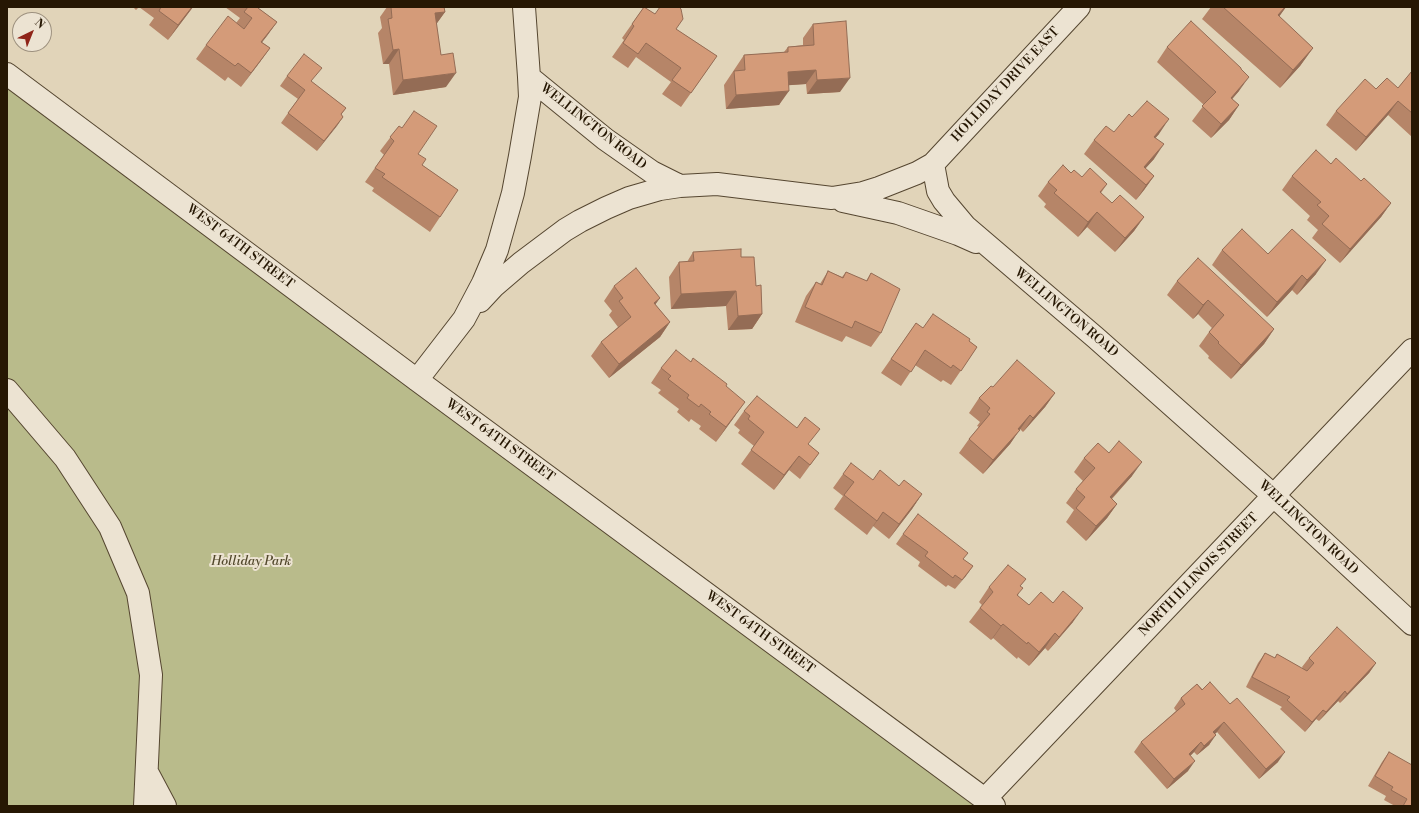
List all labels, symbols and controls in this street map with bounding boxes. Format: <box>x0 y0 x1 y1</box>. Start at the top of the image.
north arrow <box>12 12 52 52</box>
text: N <box>32 16 47 32</box>
street label: HOLLIDAY DRIVE EAST <box>949 24 1063 146</box>
street label: WELLINGTON ROAD <box>537 81 649 173</box>
street label: WEST 64TH STREET <box>183 201 297 293</box>
street label: WELLINGTON ROAD <box>1011 265 1121 361</box>
street label: WEST 64TH STREET <box>443 396 557 486</box>
street label: WELLINGTON ROAD <box>1255 478 1361 578</box>
street label: NORTH ILLINOIS STREET <box>1136 510 1262 640</box>
park label: Holliday Park <box>211 554 291 570</box>
street label: WEST 64TH STREET <box>703 588 817 678</box>

